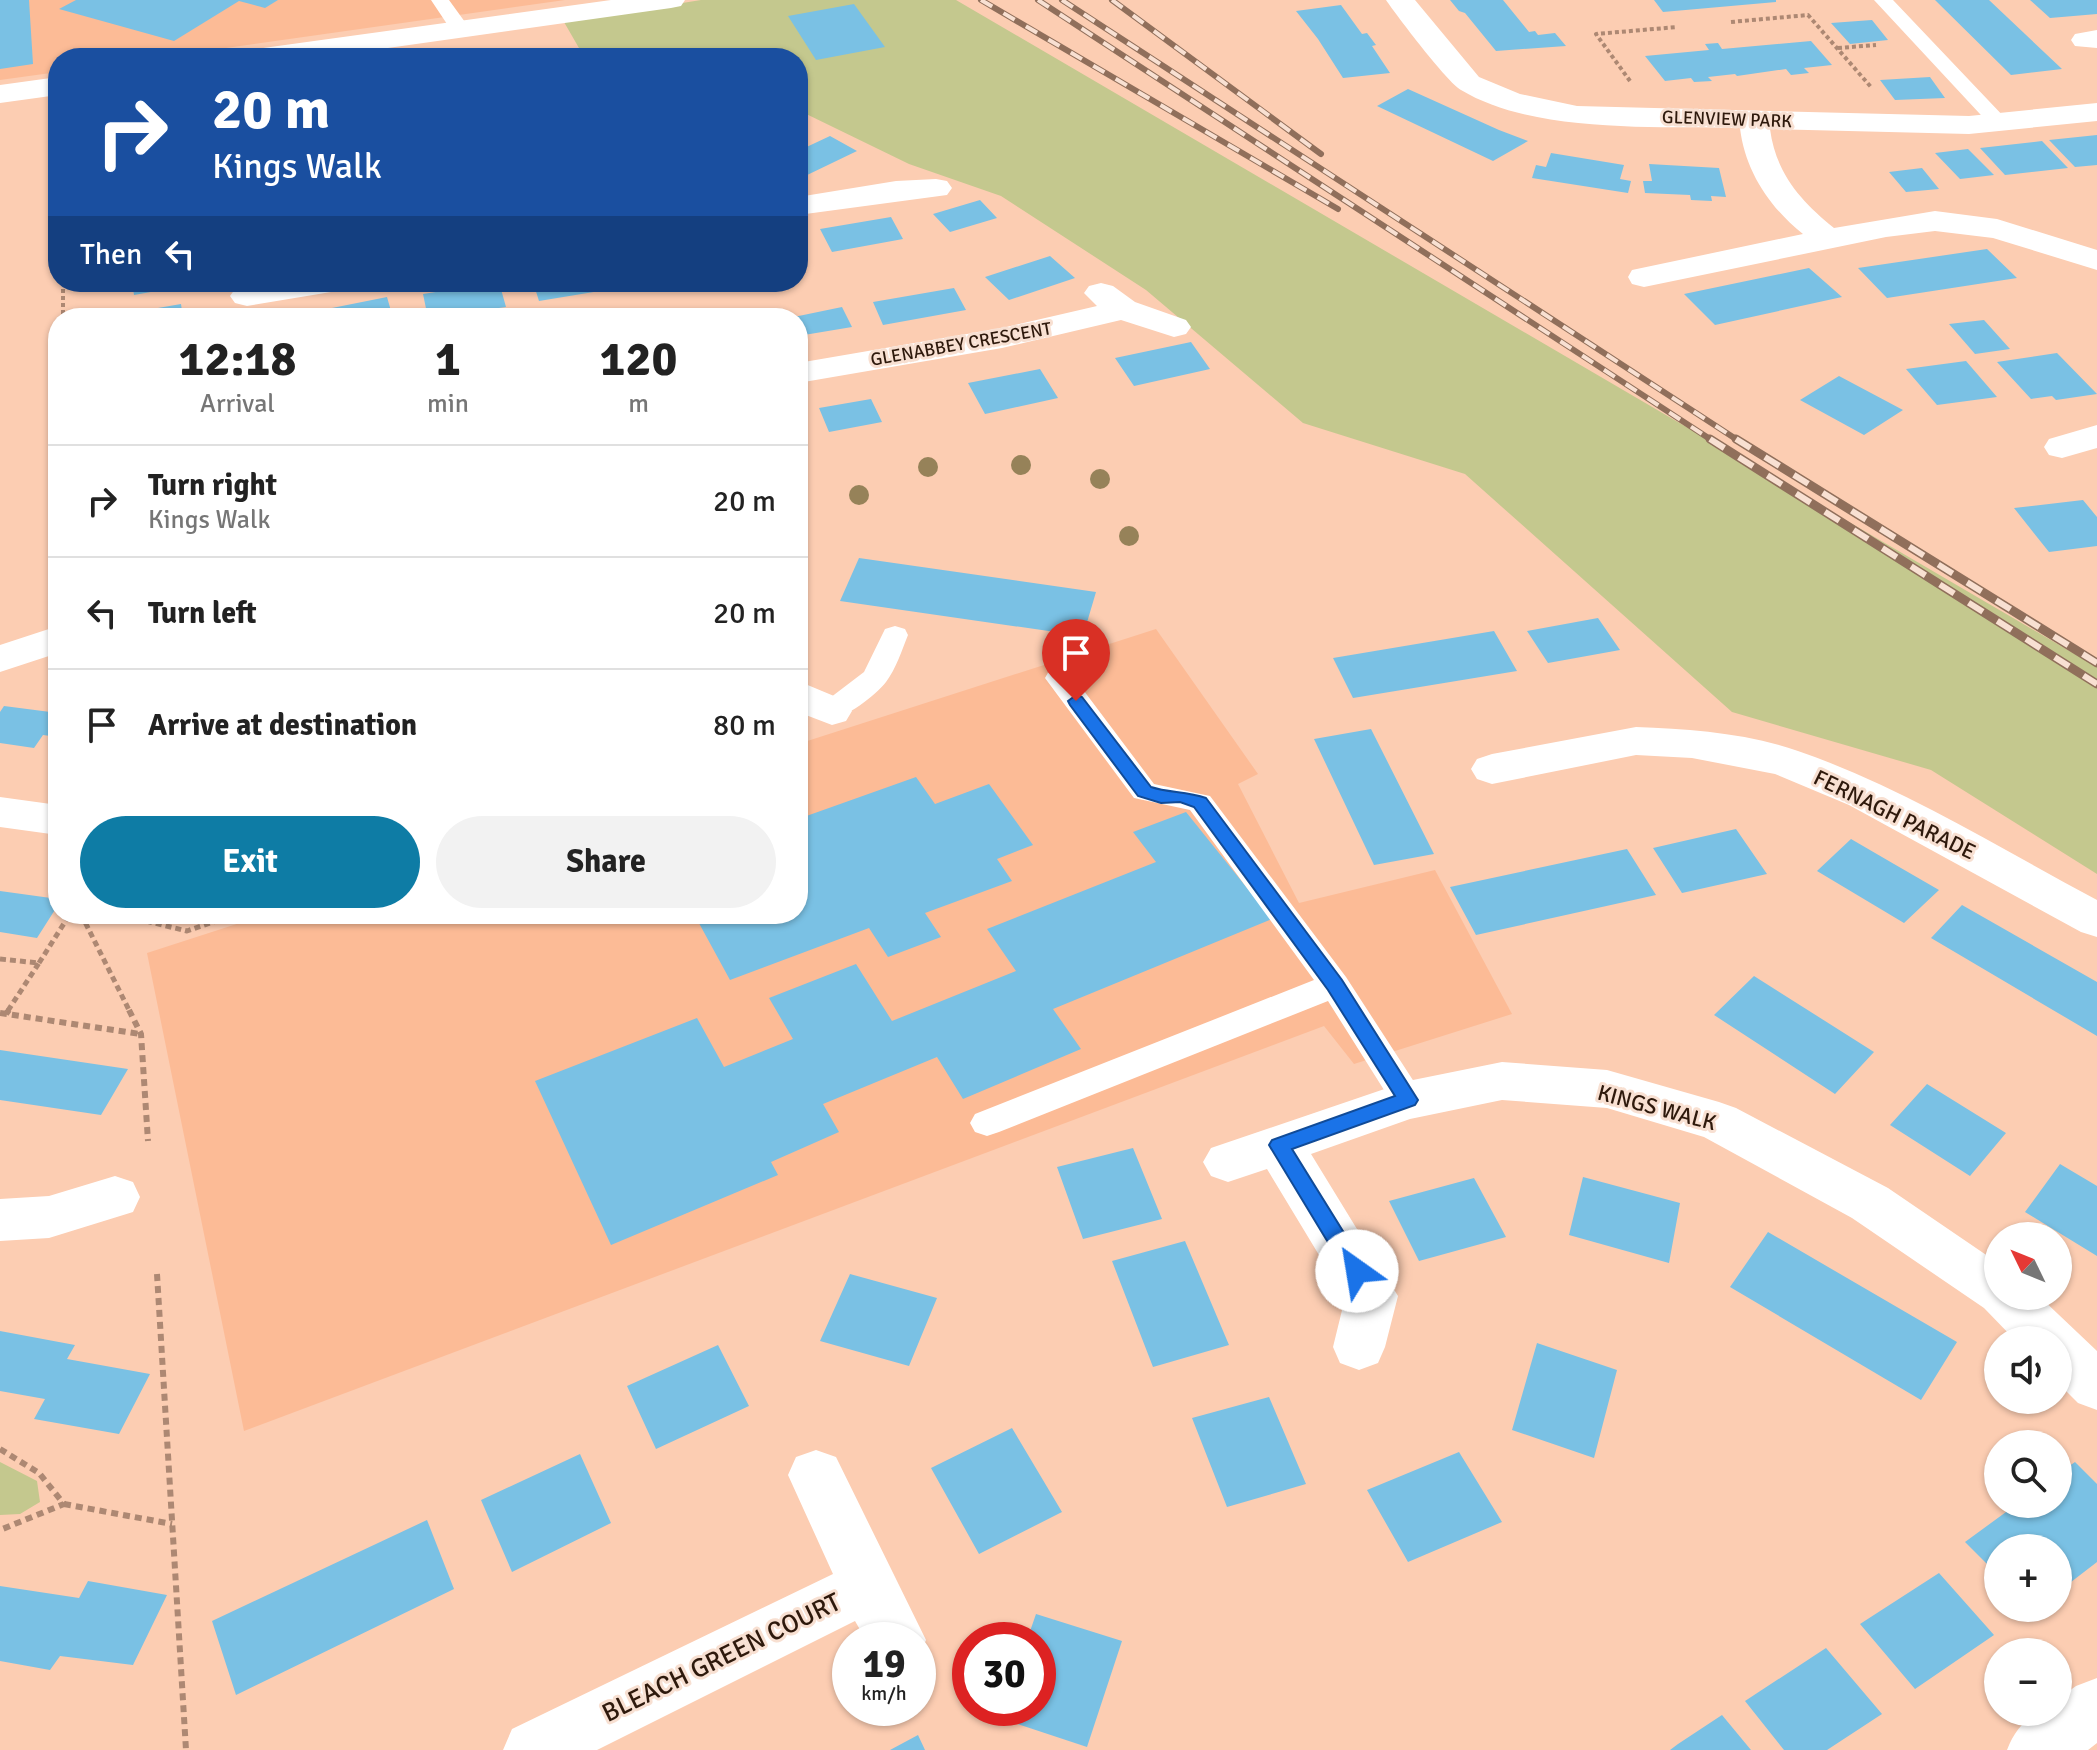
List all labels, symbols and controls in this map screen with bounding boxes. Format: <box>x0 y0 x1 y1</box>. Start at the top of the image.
text: 20 m <box>212 75 330 144</box>
icon: right <box>80 80 184 184</box>
street label: GLENVIEW PARK <box>1662 106 1793 132</box>
text: Kings Walk <box>212 144 382 189</box>
icon: left <box>158 232 202 276</box>
text: Then <box>80 236 142 273</box>
street label: GLENABBEY CRESCENT <box>869 317 1053 371</box>
text: 12:18 <box>179 330 296 389</box>
text: 1 <box>435 330 461 389</box>
text: 120 <box>600 330 677 389</box>
text: Arrival <box>200 388 275 420</box>
text: min <box>427 388 469 420</box>
text: m <box>628 388 649 420</box>
text: Turn right <box>148 467 277 504</box>
icon: right <box>80 479 124 523</box>
text: 20 m <box>713 483 776 520</box>
text: Kings Walk <box>148 504 271 536</box>
icon: left <box>80 591 124 635</box>
text: Turn left <box>148 595 257 632</box>
text: 20 m <box>713 595 776 632</box>
pin <box>1042 619 1110 701</box>
icon: arrive <box>1054 631 1098 675</box>
icon: arrive <box>80 703 124 747</box>
text: Arrive at destination <box>148 707 417 744</box>
text: 80 m <box>713 707 776 744</box>
street label: FERNAGH PARADE <box>1809 764 1980 865</box>
button: Exit <box>80 816 420 908</box>
button: Share <box>436 816 776 908</box>
street label: KINGS WALK <box>1595 1079 1719 1136</box>
north arrow <box>1984 1222 2072 1310</box>
map controls <box>1984 1222 2072 1726</box>
position arrow <box>1315 1229 1399 1313</box>
button: sound <box>1984 1326 2072 1414</box>
button: search <box>1984 1430 2072 1518</box>
button: + <box>1984 1534 2072 1622</box>
street label: BLEACH GREEN COURT <box>597 1586 846 1730</box>
speed limit sign: 30 <box>952 1622 1056 1726</box>
button: − <box>1984 1638 2072 1726</box>
text: 19 <box>862 1639 906 1689</box>
text: km/h <box>861 1681 907 1706</box>

